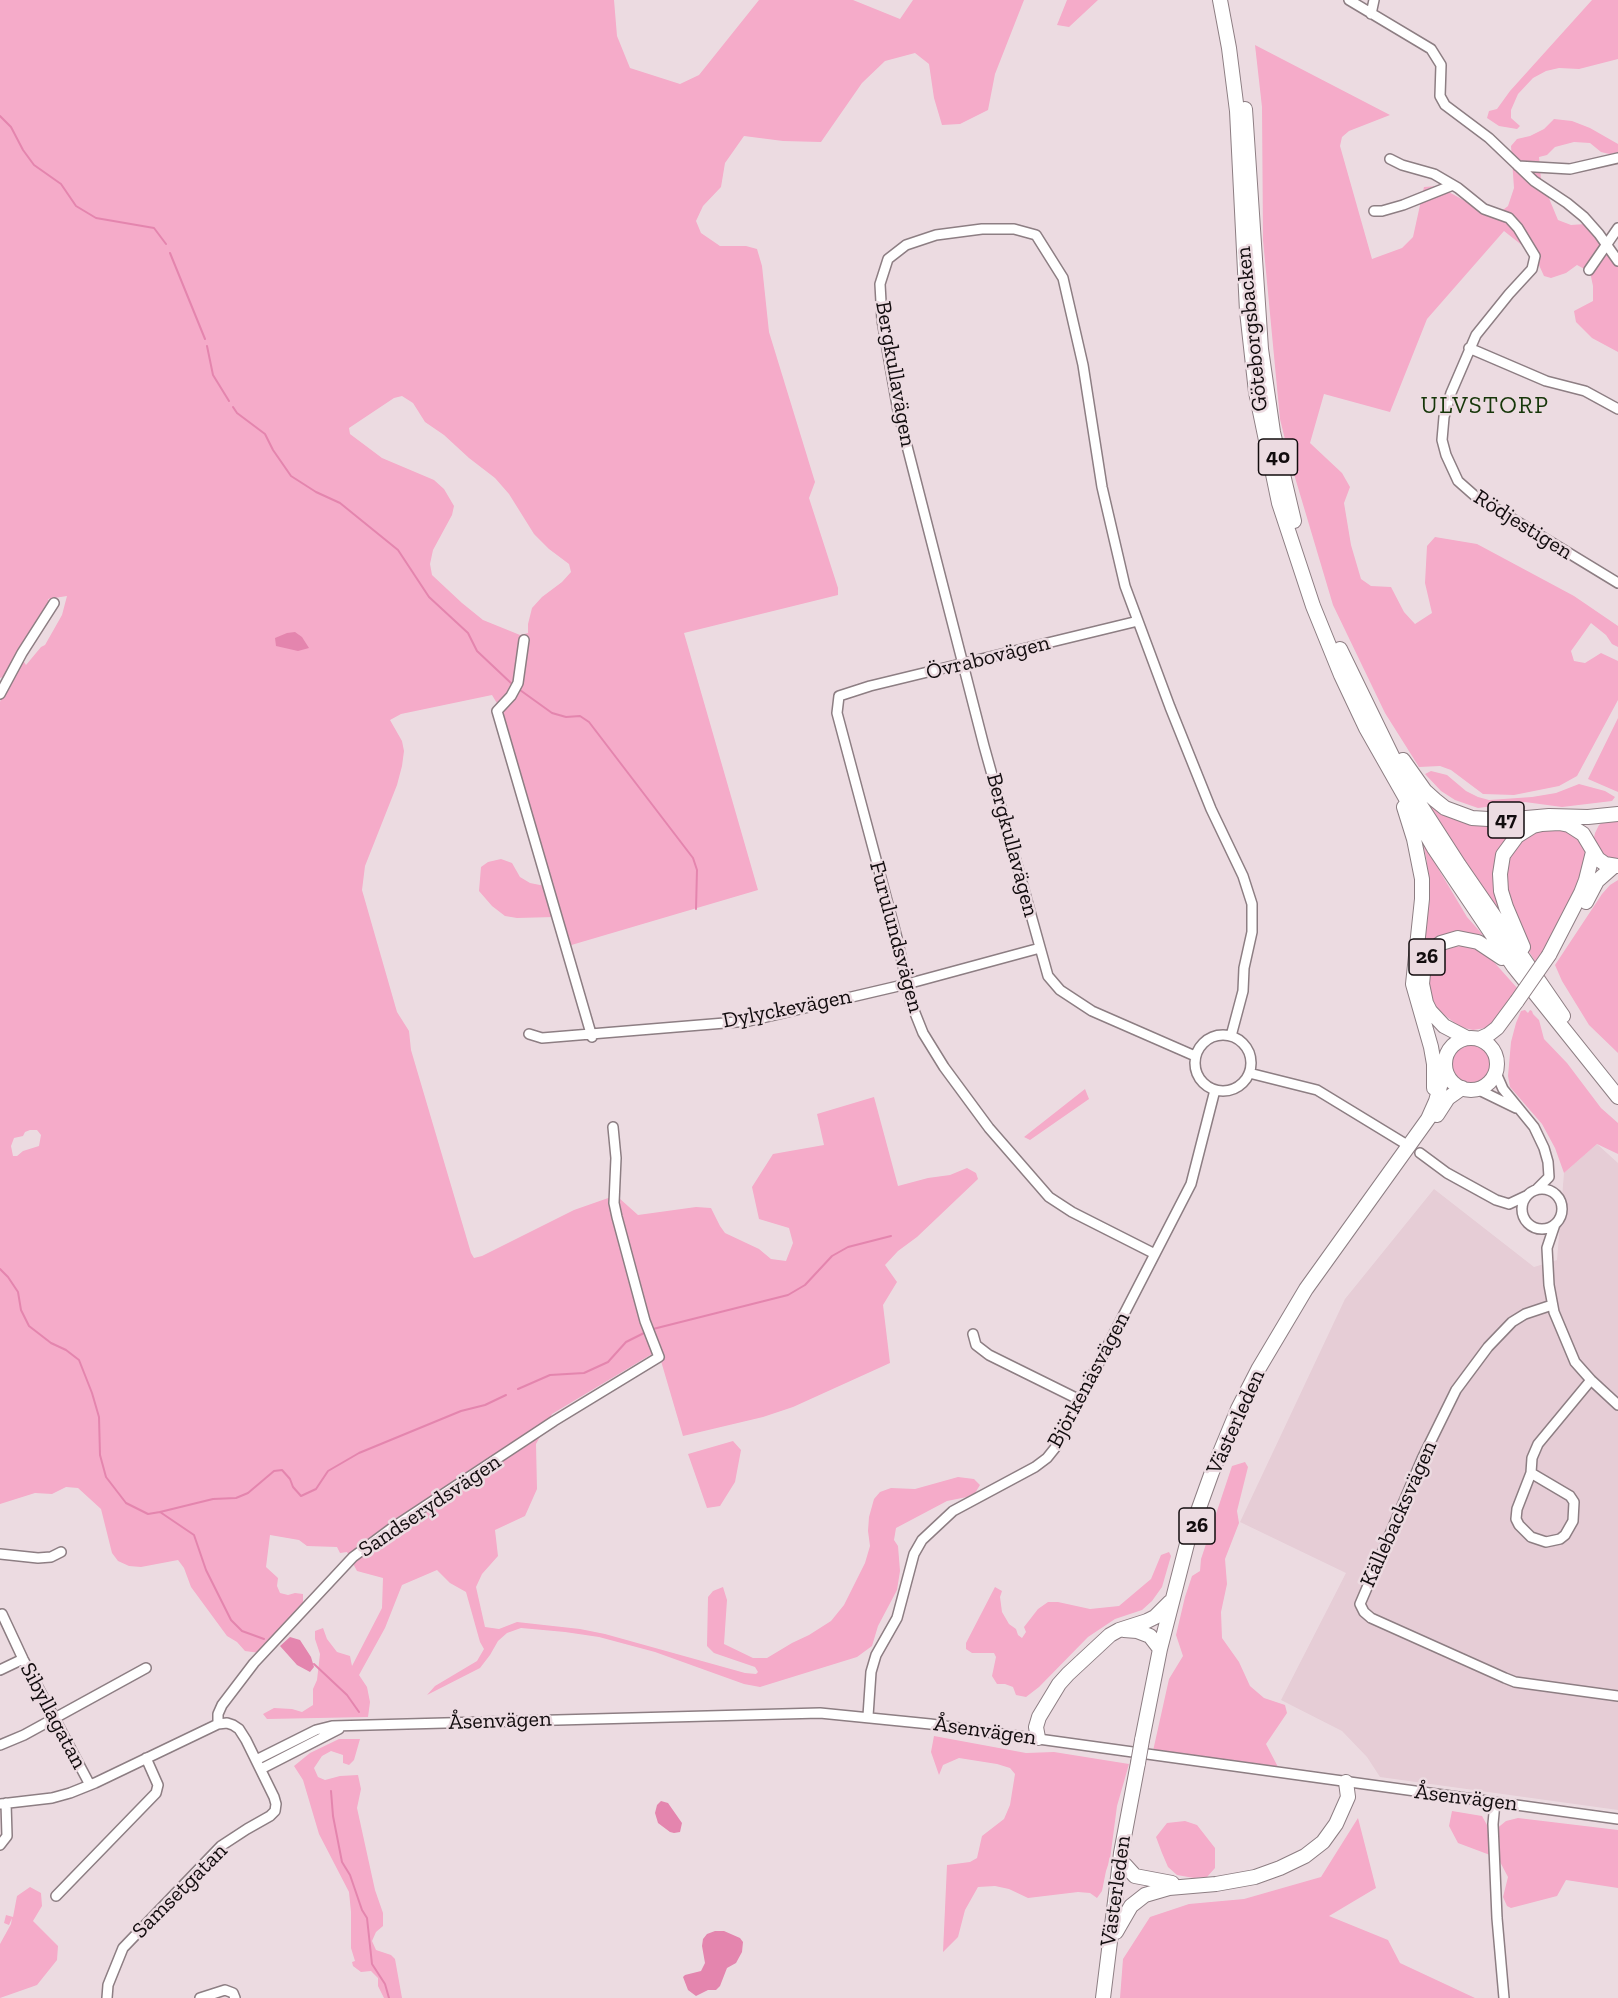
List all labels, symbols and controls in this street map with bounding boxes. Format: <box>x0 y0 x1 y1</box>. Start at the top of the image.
street label: Göteborgsbacken <box>1230 245 1274 413</box>
street label: Bergkullavägen <box>869 299 921 449</box>
district label: ULVSTORP <box>1420 392 1550 420</box>
road number: 40 <box>1258 439 1298 475</box>
street label: Rödjestigen <box>1469 484 1577 566</box>
street label: Övrabovägen <box>923 630 1053 686</box>
street label: Bergkullavägen <box>980 770 1044 920</box>
road number: 47 <box>1488 802 1524 838</box>
street label: Furulundsvägen <box>863 858 929 1016</box>
road number: 26 <box>1409 939 1445 975</box>
street label: Dylyckevägen <box>720 984 854 1034</box>
street label: Björkenäsvägen <box>1042 1307 1136 1453</box>
street label: Västerleden <box>1201 1366 1271 1478</box>
street label: Källebacksvägen <box>1355 1437 1443 1591</box>
street label: Sandserydsvägen <box>354 1449 506 1563</box>
road number: 26 <box>1179 1508 1215 1544</box>
street label: Sibyllagatan <box>14 1658 92 1774</box>
street label: Åsenvägen <box>448 1706 552 1736</box>
street label: Åsenvägen <box>932 1711 1038 1751</box>
street label: Åsenvägen <box>1413 1779 1519 1817</box>
street label: Västerleden <box>1095 1834 1137 1948</box>
street label: Samsetgatan <box>127 1838 233 1944</box>

